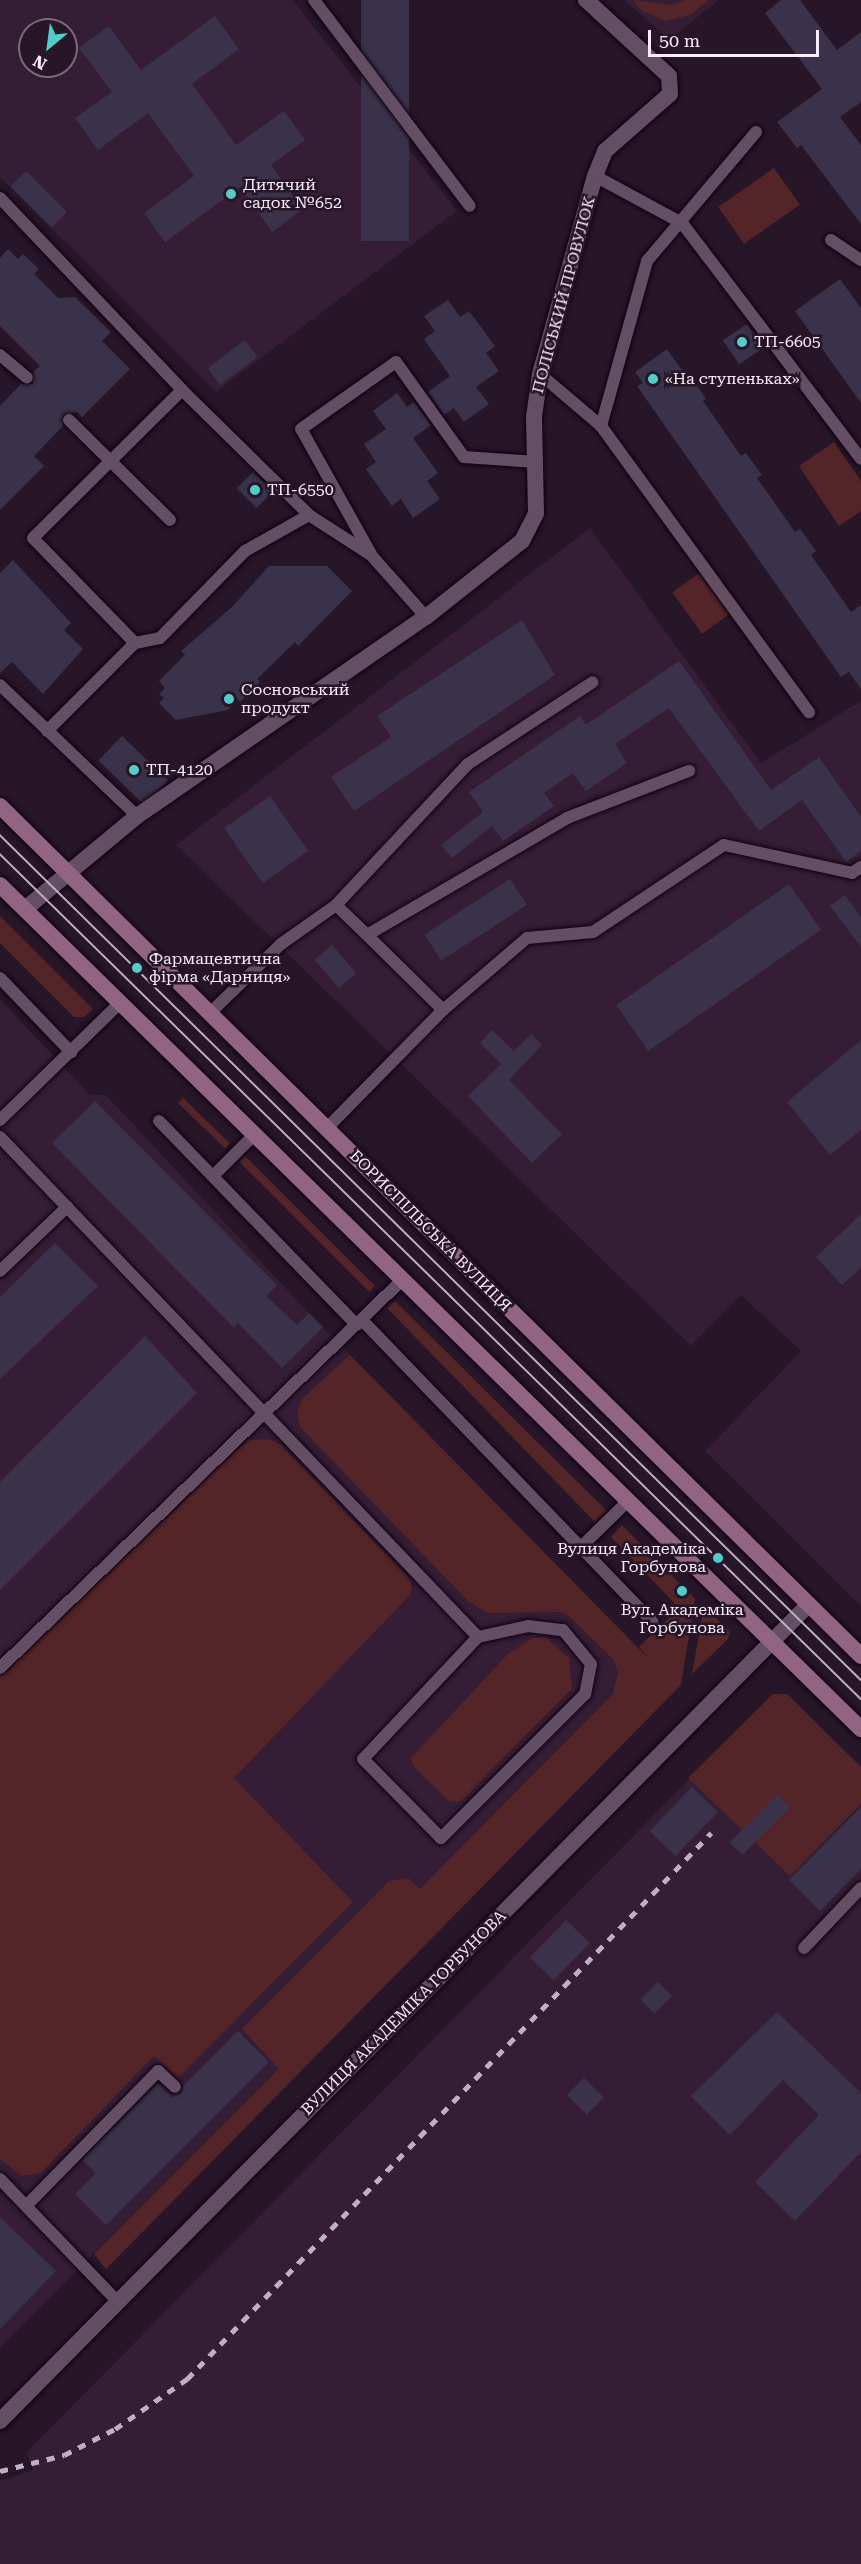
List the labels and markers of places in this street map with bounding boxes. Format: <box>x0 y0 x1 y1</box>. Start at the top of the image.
place label: Дитячий садок №652 <box>243 175 342 213</box>
marker: Дитячий садок №652 <box>224 187 238 201</box>
place label: ТП-6605 <box>754 332 821 352</box>
marker: ТП-6605 <box>735 335 749 349</box>
place label: «На ступеньках» <box>665 369 800 389</box>
marker: «На ступеньках» <box>646 372 660 386</box>
place label: ТП-6550 <box>267 480 334 500</box>
marker: ТП-6550 <box>248 483 262 497</box>
place label: Сосновський продукт <box>241 680 350 718</box>
marker: Сосновський продукт <box>222 692 236 706</box>
place label: ТП-4120 <box>146 760 213 780</box>
marker: ТП-4120 <box>127 763 141 777</box>
place label: Фармацевтична фірма «Дарниця» <box>149 949 290 987</box>
marker: Фармацевтична фірма «Дарниця» <box>130 961 144 975</box>
place label: Вулиця Академіка Горбунова <box>557 1539 706 1577</box>
marker: Вулиця Академіка Горбунова <box>711 1551 725 1565</box>
marker: Вул. Академіка Горбунова <box>675 1584 689 1598</box>
place label: Вул. Академіка Горбунова <box>621 1600 743 1638</box>

